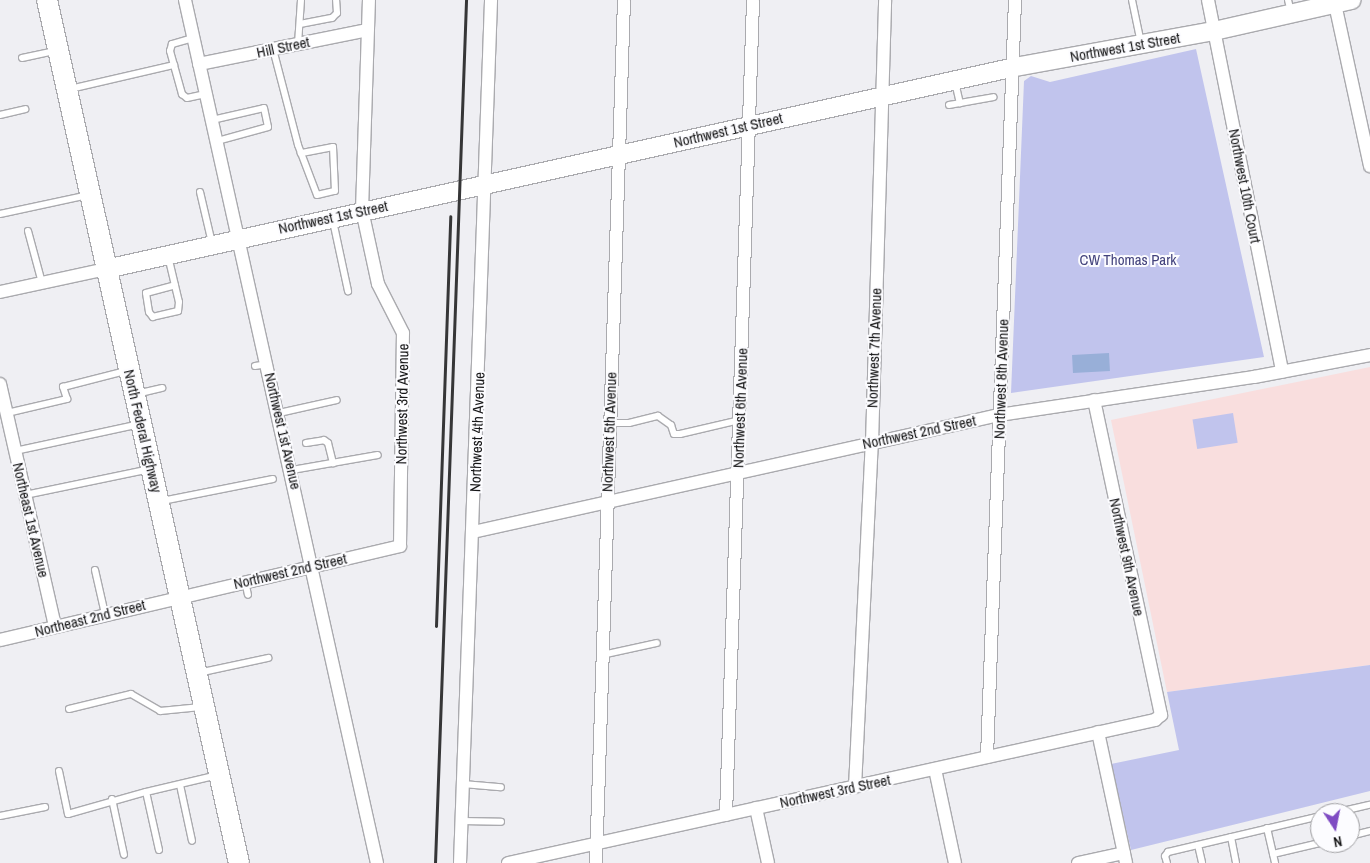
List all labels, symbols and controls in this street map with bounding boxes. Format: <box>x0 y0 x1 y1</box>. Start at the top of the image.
street label: Northwest 1st Street <box>1069 28 1181 66</box>
street label: Hill Street <box>255 33 311 61</box>
street label: Northwest 1st Street <box>672 109 784 151</box>
street label: Northwest 10th Court <box>1225 127 1265 245</box>
street label: Northwest 1st Street <box>277 197 389 237</box>
park label: CW Thomas Park <box>1079 251 1177 269</box>
street label: Northwest 7th Avenue <box>863 287 885 409</box>
street label: Northwest 8th Avenue <box>990 318 1012 440</box>
street label: Northwest 3rd Avenue <box>392 343 412 465</box>
street label: Northwest 6th Avenue <box>729 347 751 469</box>
street label: North Federal Highway <box>120 368 166 494</box>
street label: Northwest 1st Avenue <box>261 370 305 492</box>
street label: Northwest 4th Avenue <box>466 371 488 493</box>
street label: Northwest 5th Avenue <box>598 371 620 493</box>
street label: Northwest 2nd Street <box>861 411 977 453</box>
street label: Northeast 1st Avenue <box>9 460 53 580</box>
street label: Northwest 9th Avenue <box>1106 496 1148 618</box>
street label: Northwest 2nd Street <box>232 549 348 593</box>
street label: Northeast 2nd Street <box>33 596 147 640</box>
street label: Northwest 3rd Street <box>778 770 892 812</box>
north arrow <box>1310 803 1360 853</box>
text: N <box>1332 832 1343 851</box>

